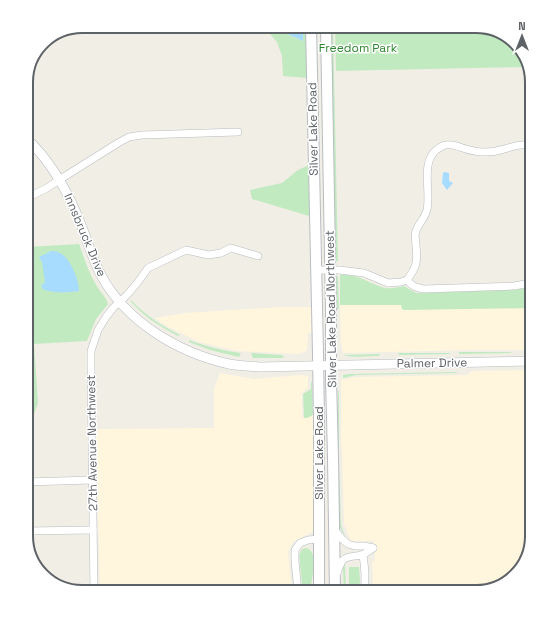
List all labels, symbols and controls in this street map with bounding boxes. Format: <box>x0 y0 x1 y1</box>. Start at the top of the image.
north arrow <box>502 16 542 56</box>
text: N <box>518 19 526 33</box>
park label: Freedom Park <box>319 40 398 56</box>
street label: Silver Lake Road <box>304 82 322 176</box>
street label: Innsbruck Drive <box>60 191 110 279</box>
street label: Silver Lake Road Northwest <box>322 230 340 388</box>
street label: Palmer Drive <box>397 354 467 372</box>
street label: 27th Avenue Northwest <box>83 375 101 511</box>
street label: Silver Lake Road <box>311 406 327 500</box>

